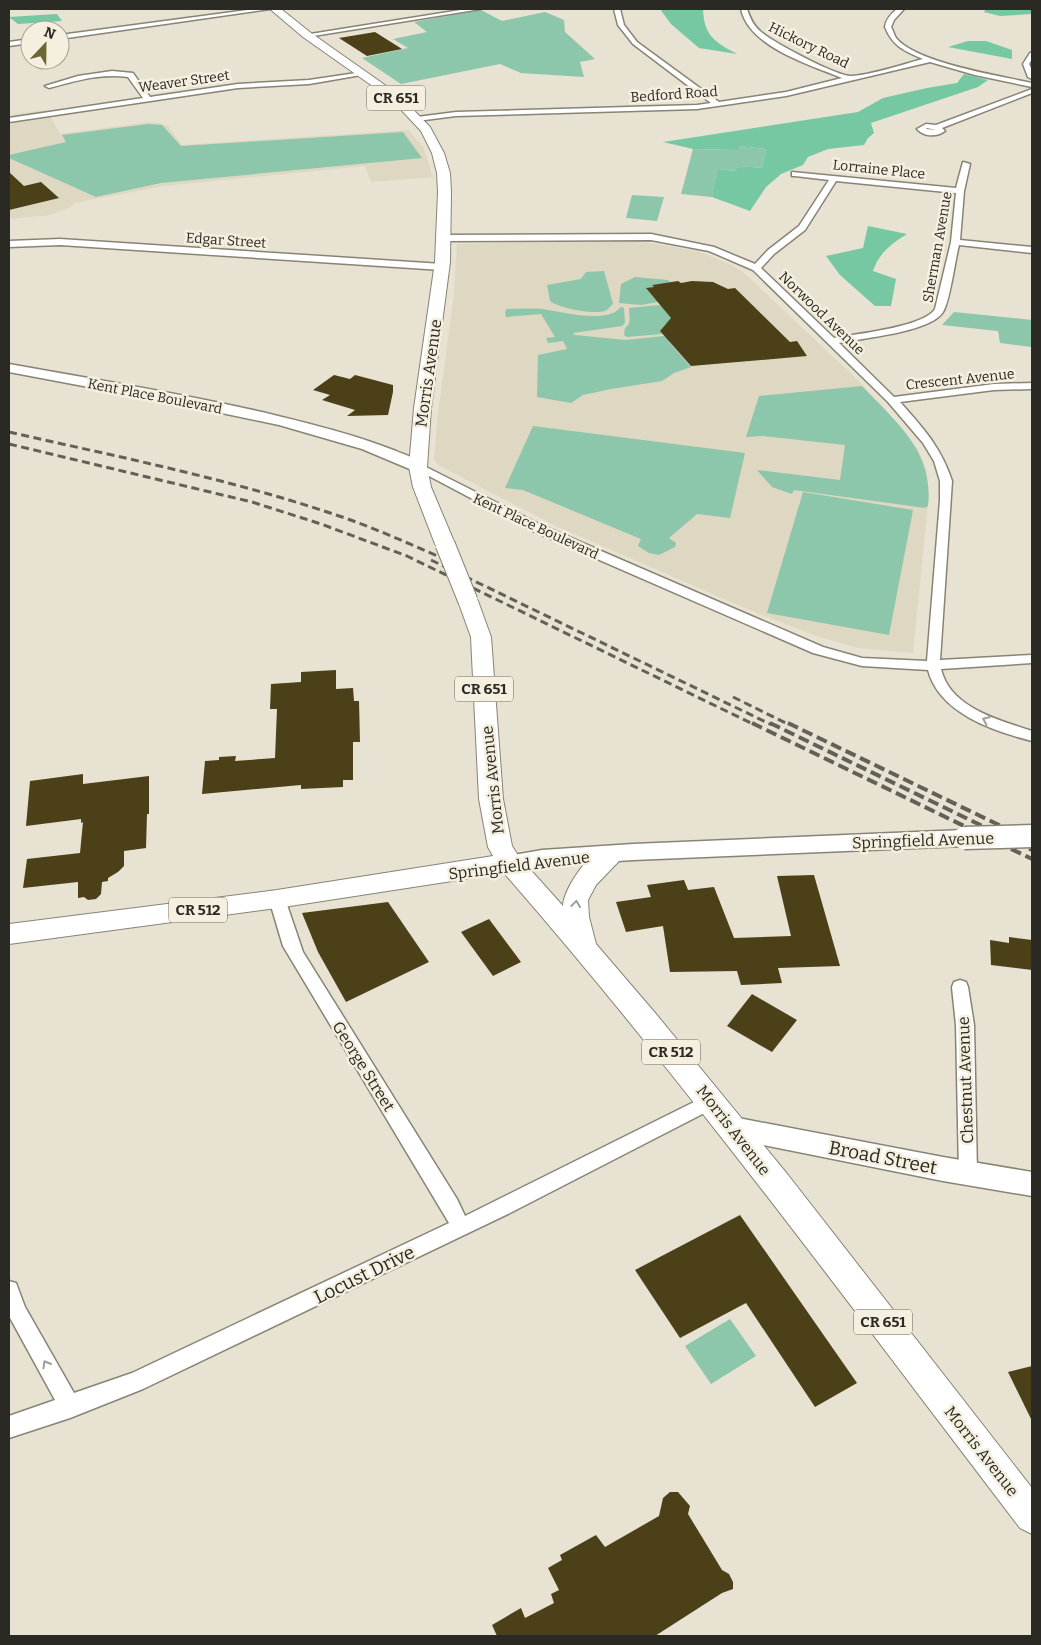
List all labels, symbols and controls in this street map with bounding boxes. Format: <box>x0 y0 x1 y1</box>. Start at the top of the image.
street label: Hickory Road <box>766 19 852 72</box>
north arrow <box>20 20 70 70</box>
text: N <box>41 24 58 43</box>
street label: Weaver Street <box>138 67 231 96</box>
street label: Bedford Road <box>630 83 718 106</box>
road number: CR 651 <box>367 86 425 110</box>
street label: Lorraine Place <box>832 156 926 183</box>
street label: Sherman Avenue <box>919 190 956 304</box>
street label: Edgar Street <box>185 229 267 252</box>
street label: Norwood Avenue <box>775 268 868 359</box>
street label: Morris Avenue <box>412 318 445 428</box>
street label: Crescent Avenue <box>905 365 1015 394</box>
street label: Kent Place Boulevard <box>86 375 224 418</box>
street label: Kent Place Boulevard <box>470 490 601 563</box>
road number: CR 651 <box>455 676 513 702</box>
one-way arrow <box>982 715 991 726</box>
street label: Morris Avenue <box>477 725 508 835</box>
street label: Springfield Avenue <box>852 829 994 852</box>
street label: Springfield Avenue <box>447 847 591 884</box>
road number: CR 512 <box>169 898 227 922</box>
one-way arrow <box>571 900 581 909</box>
street label: Chestnut Avenue <box>954 1016 977 1144</box>
street label: George Street <box>328 1018 399 1115</box>
road number: CR 512 <box>642 1040 700 1064</box>
street label: Morris Avenue <box>693 1082 775 1179</box>
street label: Broad Street <box>827 1136 939 1179</box>
street label: Locust Drive <box>310 1240 418 1309</box>
road number: CR 651 <box>854 1310 912 1334</box>
one-way arrow <box>42 1361 52 1370</box>
street label: Morris Avenue <box>941 1403 1023 1500</box>

